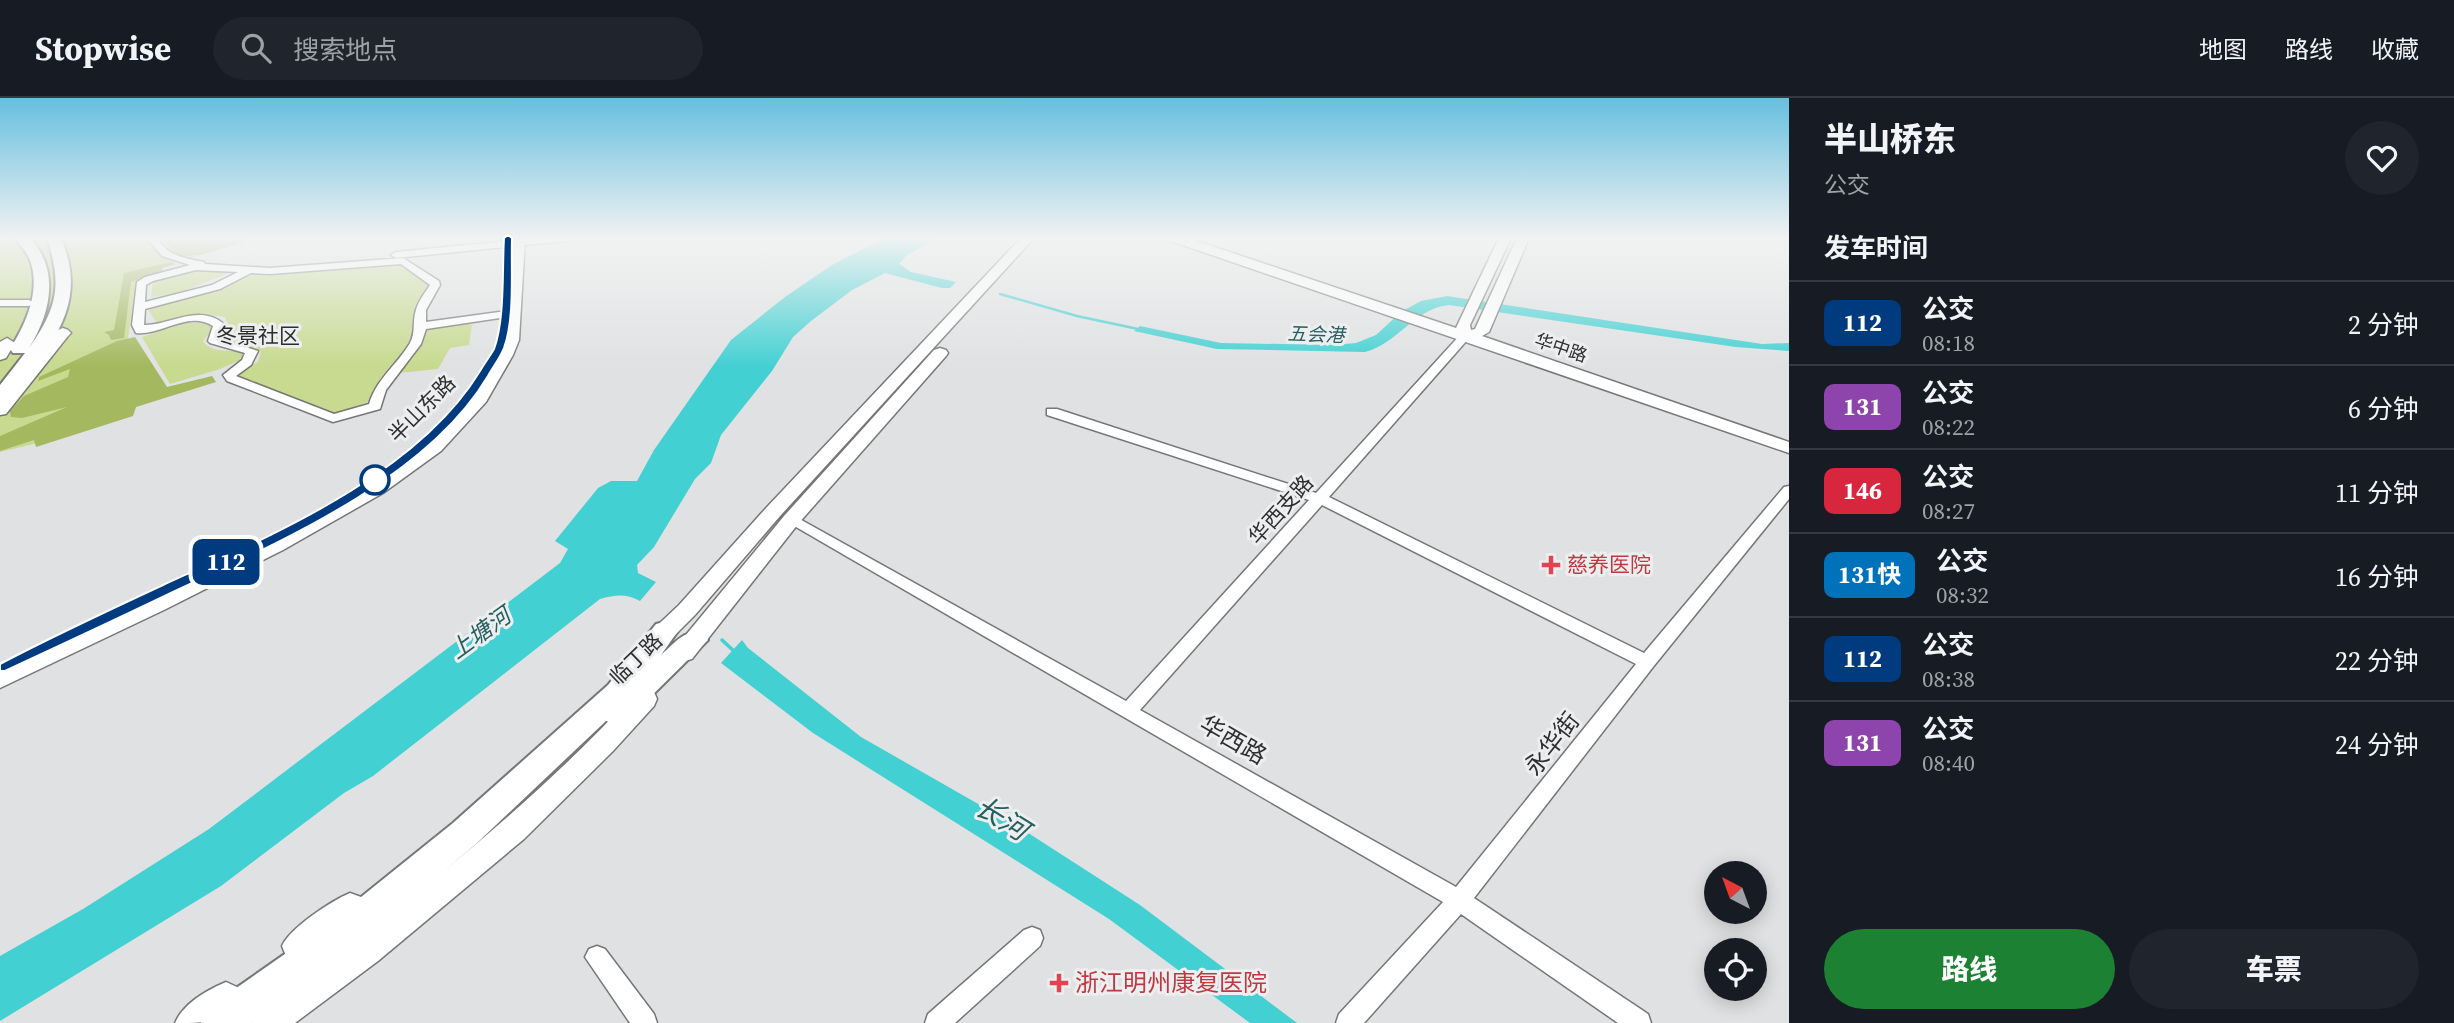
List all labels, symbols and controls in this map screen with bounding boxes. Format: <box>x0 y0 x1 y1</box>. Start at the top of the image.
search box <box>213 17 703 80</box>
text: Stopwise <box>35 26 171 71</box>
icon: search <box>237 29 275 67</box>
text: 搜索地点 <box>293 32 397 68</box>
text: 地图 <box>2199 33 2247 66</box>
text: 路线 <box>2285 33 2333 66</box>
text: 收藏 <box>2371 33 2419 66</box>
text: 半山桥东 <box>1824 117 1956 162</box>
button: heart <box>2345 121 2419 195</box>
text: 公交 <box>1824 169 1870 201</box>
text: 发车时间 <box>1824 230 1928 266</box>
text: 公交 <box>1922 291 1974 327</box>
text: 112 <box>1843 306 1882 339</box>
text: 2 分钟 <box>2348 307 2419 343</box>
water label: 五会港 <box>1287 320 1348 348</box>
district label: 冬景社区 <box>216 321 300 350</box>
street label: 华中路 <box>1532 327 1591 368</box>
text: 08:18 <box>1922 327 1975 359</box>
street label: 半山东路 <box>382 369 462 449</box>
text: 公交 <box>1922 375 1974 411</box>
text: 131 <box>1843 390 1882 423</box>
text: 6 分钟 <box>2348 391 2419 427</box>
text: 08:22 <box>1922 411 1975 443</box>
text: 公交 <box>1922 459 1974 495</box>
unlabelled marker <box>360 465 390 495</box>
street label: 华西支路 <box>1242 469 1320 551</box>
text: 146 <box>1843 474 1882 507</box>
text: 11 分钟 <box>2335 475 2419 511</box>
text: 08:27 <box>1922 495 1975 527</box>
line badge: 112 <box>186 539 266 585</box>
text: 公交 <box>1936 543 1988 579</box>
text: 112 <box>206 545 246 578</box>
place label: 慈养医院 <box>1567 550 1651 579</box>
marker: 慈养医院 <box>1541 555 1561 575</box>
text: 131快 <box>1838 558 1901 591</box>
text: 16 分钟 <box>2335 559 2419 595</box>
text: 08:32 <box>1936 579 1989 611</box>
water label: 上塘河 <box>443 597 521 666</box>
street label: 临丁路 <box>603 626 668 691</box>
text: 公交 <box>1922 627 1974 663</box>
text: 112 <box>1843 642 1882 675</box>
text: 22 分钟 <box>2335 643 2419 679</box>
text: 08:38 <box>1922 663 1975 695</box>
street label: 永华街 <box>1516 705 1587 782</box>
street label: 华西路 <box>1194 707 1273 772</box>
text: 公交 <box>1922 711 1974 747</box>
text: 131 <box>1843 726 1882 759</box>
text: 24 分钟 <box>2335 727 2419 763</box>
text: 08:40 <box>1922 747 1975 779</box>
water label: 长河 <box>968 787 1040 852</box>
north arrow <box>1704 861 1768 924</box>
map controls <box>1704 861 1767 1001</box>
button: 路线 <box>1824 929 2115 1009</box>
button: 车票 <box>2129 929 2419 1009</box>
button: locate <box>1704 938 1767 1001</box>
place label: 浙江明州康复医院 <box>1075 966 1267 999</box>
marker: 浙江明州康复医院 <box>1049 973 1069 993</box>

